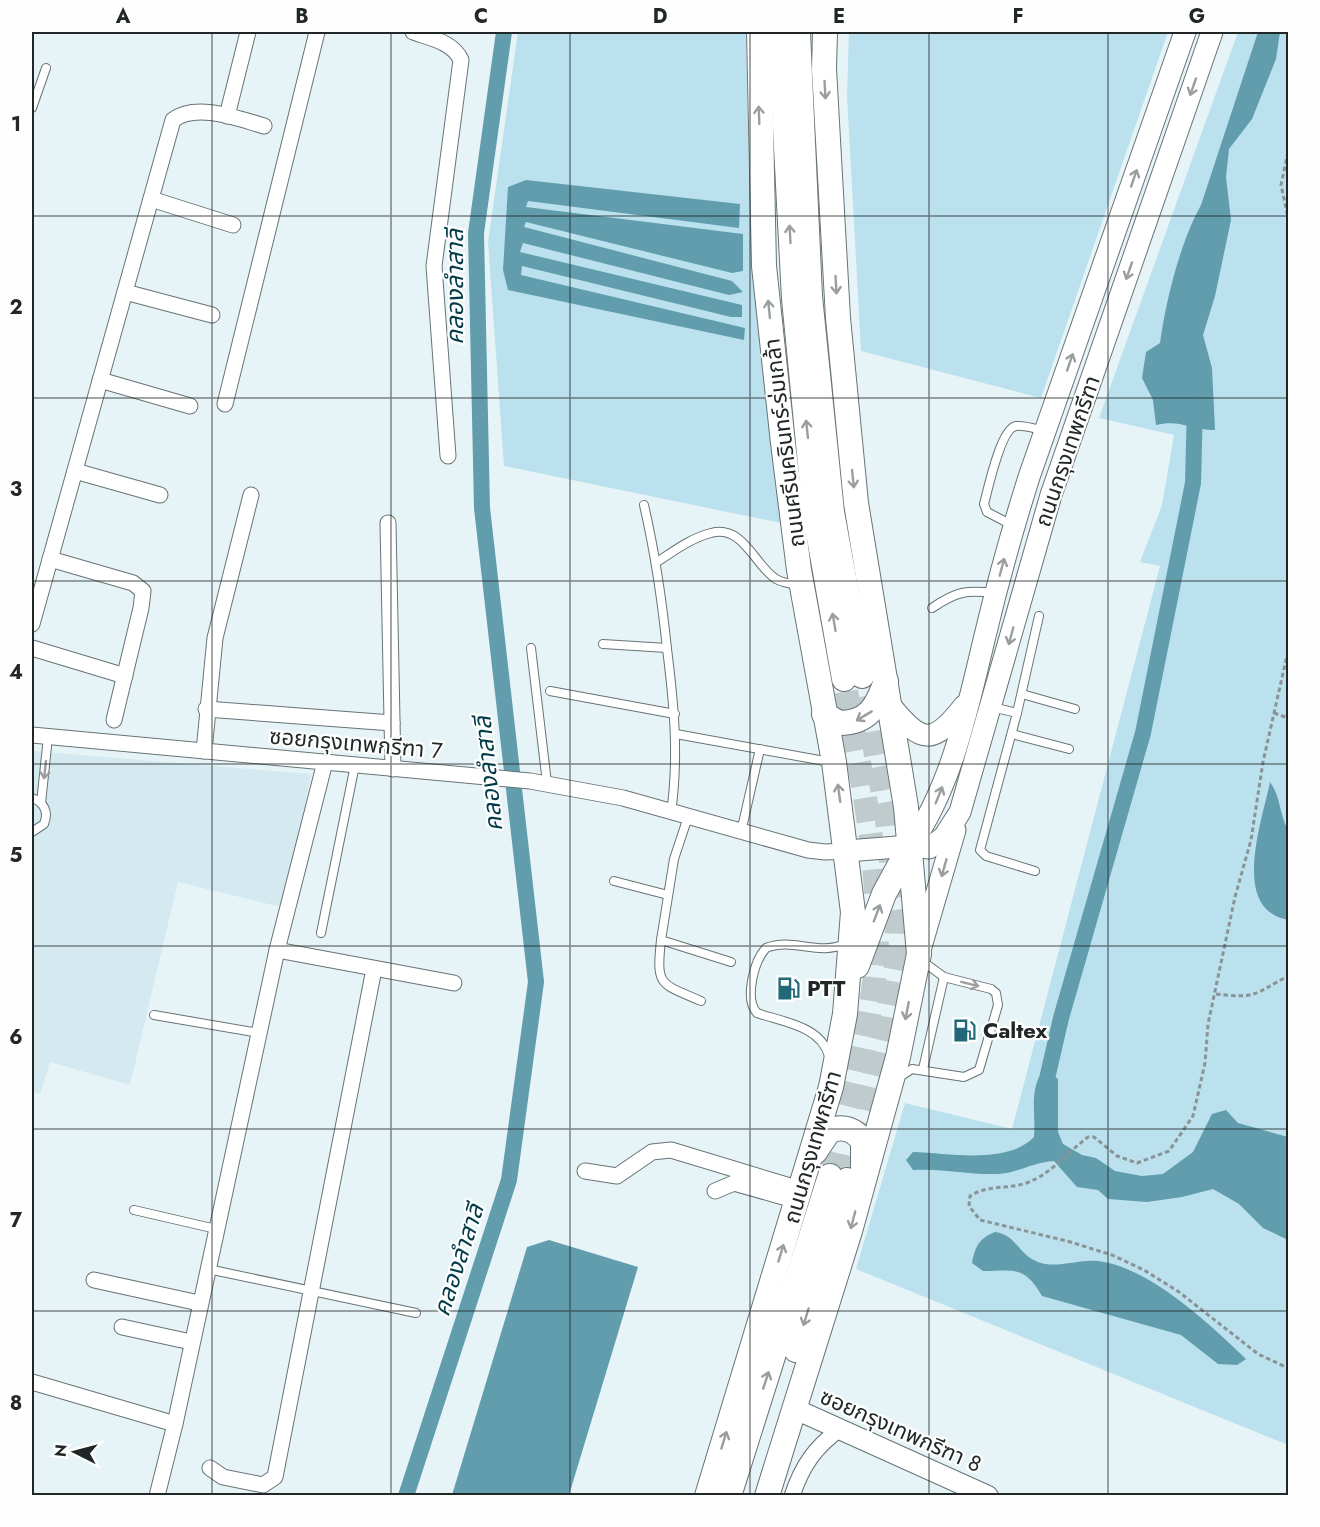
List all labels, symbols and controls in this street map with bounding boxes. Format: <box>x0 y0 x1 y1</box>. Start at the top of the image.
text: A <box>115 2 131 31</box>
text: B <box>295 2 309 31</box>
text: C <box>474 2 488 31</box>
text: D <box>653 2 667 31</box>
text: E <box>833 2 845 31</box>
text: F <box>1012 2 1024 31</box>
text: G <box>1189 2 1205 31</box>
one-way arrow <box>1187 77 1198 96</box>
one-way arrow <box>820 79 831 99</box>
one-way arrow <box>754 105 765 125</box>
text: 1 <box>11 110 21 139</box>
one-way arrow <box>1130 169 1141 188</box>
one-way arrow <box>784 225 795 245</box>
water label: คลองลำสาลี <box>437 226 472 345</box>
one-way arrow <box>1123 261 1134 280</box>
one-way arrow <box>830 274 841 294</box>
text: 2 <box>9 293 23 322</box>
one-way arrow <box>763 300 774 320</box>
street label: ถนนศรีนครินทร์-ร่มเกล้า <box>755 337 813 549</box>
one-way arrow <box>1066 353 1077 372</box>
street label: ถนนกรุงเทพกรีฑา <box>1026 371 1108 531</box>
one-way arrow <box>801 419 812 439</box>
one-way arrow <box>848 468 859 488</box>
text: 3 <box>10 475 22 504</box>
one-way arrow <box>997 558 1009 577</box>
one-way arrow <box>828 612 839 632</box>
one-way arrow <box>1005 626 1017 645</box>
text: 4 <box>9 658 23 687</box>
one-way arrow <box>856 711 873 723</box>
water label: คลองลำสาลี <box>464 712 511 833</box>
street label: ซอยกรุงเทพกรีฑา 7 <box>268 719 444 767</box>
one-way arrow <box>39 760 50 779</box>
one-way arrow <box>833 784 844 803</box>
one-way arrow <box>934 787 945 805</box>
text: 5 <box>10 841 23 870</box>
one-way arrow <box>938 858 949 877</box>
one-way arrow <box>873 905 884 923</box>
place label: PTT <box>807 972 846 1004</box>
fuel station icon: PTT <box>776 975 802 1001</box>
one-way arrow <box>960 978 979 990</box>
one-way arrow <box>901 1001 912 1021</box>
place label: Caltex <box>983 1014 1047 1046</box>
fuel station icon: Caltex <box>952 1017 978 1043</box>
text: 6 <box>9 1023 23 1052</box>
street label: ถนนกรุงเทพกรีฑา <box>775 1067 849 1227</box>
water label: คลองลำสาลี <box>423 1197 493 1320</box>
text: 7 <box>10 1206 23 1235</box>
one-way arrow <box>847 1210 858 1229</box>
one-way arrow <box>776 1244 787 1263</box>
one-way arrow <box>800 1307 811 1326</box>
one-way arrow <box>761 1371 772 1390</box>
street label: ซอยกรุงเทพกรีฑา 8 <box>815 1380 987 1480</box>
text: 8 <box>10 1389 22 1418</box>
north arrow <box>45 1422 105 1482</box>
one-way arrow <box>719 1431 730 1450</box>
text: N <box>48 1443 73 1458</box>

